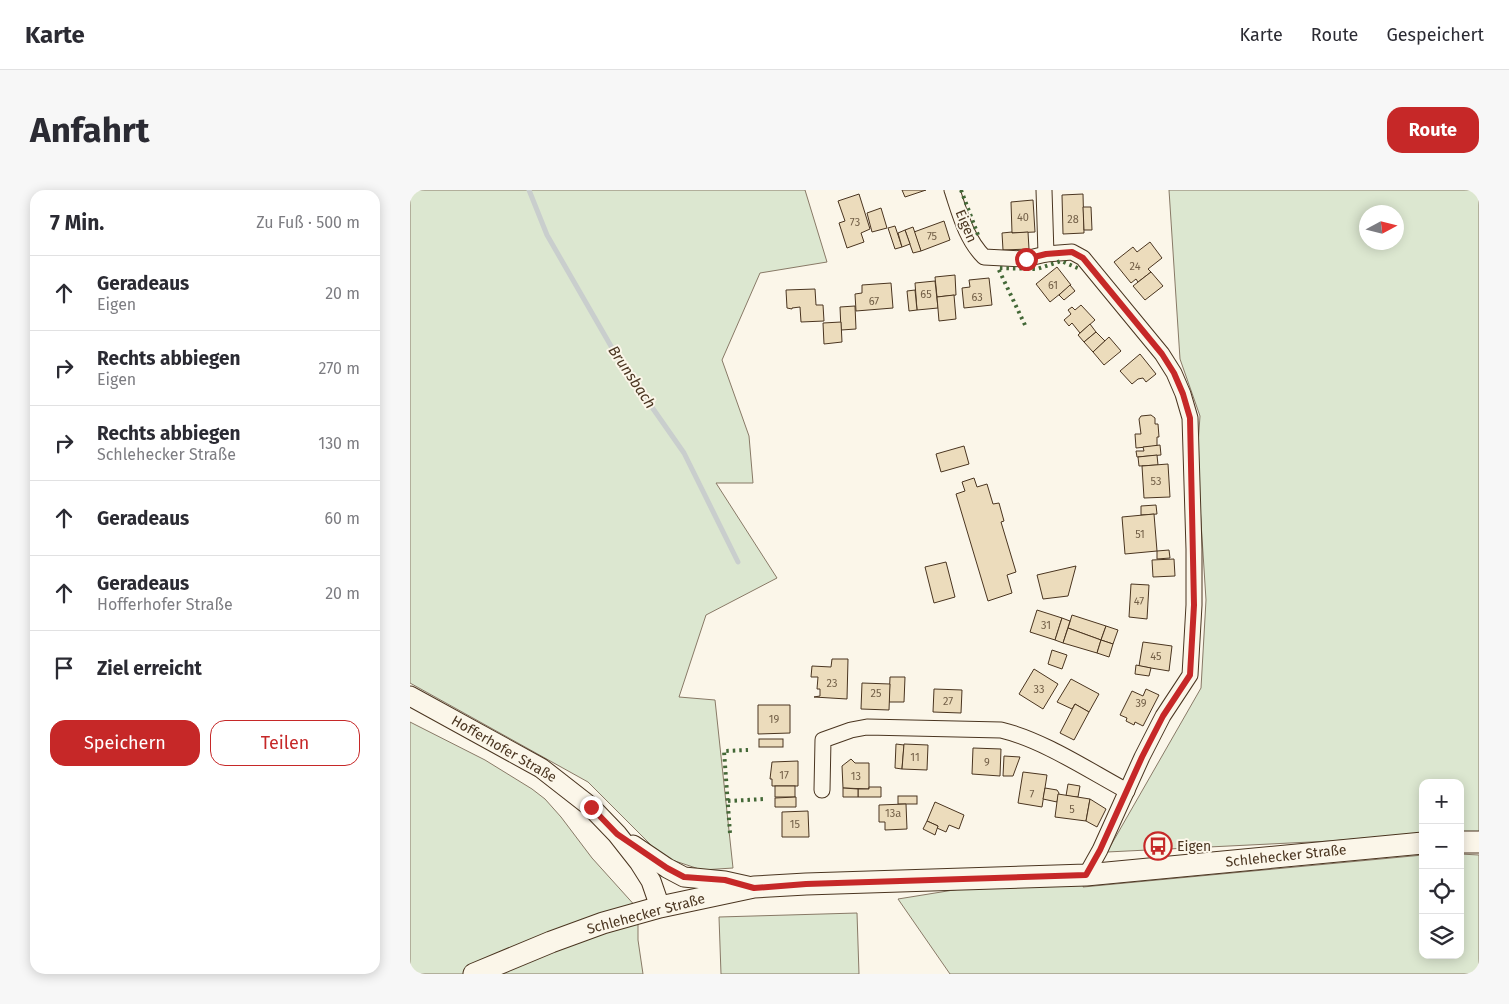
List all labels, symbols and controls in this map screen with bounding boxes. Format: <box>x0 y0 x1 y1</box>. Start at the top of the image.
text: Karte <box>25 21 85 49</box>
text: Karte <box>1240 24 1283 46</box>
text: Route <box>1311 24 1358 46</box>
text: Gespeichert <box>1386 24 1484 46</box>
button: Route <box>1387 107 1479 153</box>
text: Anfahrt <box>30 109 149 151</box>
north arrow <box>1359 205 1404 250</box>
street label: Eigen <box>951 207 981 245</box>
text: 7 Min. <box>50 210 104 236</box>
house number: 40 <box>1017 211 1029 224</box>
text: Zu Fuß · 500 m <box>256 213 360 232</box>
house number: 28 <box>1067 213 1079 226</box>
house number: 73 <box>850 216 860 229</box>
house number: 75 <box>927 230 938 243</box>
route start <box>1015 248 1038 271</box>
house number: 24 <box>1130 260 1141 273</box>
text: Geradeaus <box>97 272 189 295</box>
icon: ahead <box>50 279 78 307</box>
house number: 61 <box>1048 279 1058 292</box>
text: 20 m <box>325 284 360 303</box>
house number: 65 <box>920 288 932 301</box>
house number: 63 <box>971 291 983 304</box>
text: Eigen <box>97 295 136 314</box>
house number: 67 <box>869 295 879 308</box>
water label: Brunsbach <box>604 342 660 412</box>
text: Rechts abbiegen <box>97 347 240 370</box>
icon: right <box>50 354 78 382</box>
text: 270 m <box>318 359 360 378</box>
text: Eigen <box>97 370 136 389</box>
text: Rechts abbiegen <box>97 422 240 445</box>
icon: right <box>50 429 78 457</box>
text: 130 m <box>318 434 360 453</box>
text: Schlehecker Straße <box>97 445 236 464</box>
house number: 53 <box>1151 475 1161 488</box>
icon: ahead <box>50 504 78 532</box>
text: Geradeaus <box>97 507 189 530</box>
text: 60 m <box>325 509 360 528</box>
house number: 51 <box>1135 528 1145 541</box>
text: Geradeaus <box>97 572 189 595</box>
icon: ahead <box>50 579 78 607</box>
text: 20 m <box>325 584 360 603</box>
text: Hofferhofer Straße <box>97 595 233 614</box>
house number: 47 <box>1134 595 1144 608</box>
house number: 31 <box>1041 619 1051 632</box>
house number: 45 <box>1150 650 1162 663</box>
icon: arrive <box>50 654 78 682</box>
text: Ziel erreicht <box>97 657 202 680</box>
house number: 23 <box>827 677 837 690</box>
house number: 33 <box>1034 683 1044 696</box>
house number: 25 <box>871 687 882 700</box>
house number: 27 <box>943 695 953 708</box>
house number: 39 <box>1135 697 1147 710</box>
street label: Hofferhofer Straße <box>448 712 560 786</box>
house number: 19 <box>769 713 779 726</box>
button: Speichern <box>50 720 200 766</box>
button: Teilen <box>210 720 360 766</box>
house number: 11 <box>910 751 920 764</box>
house number: 9 <box>984 756 990 769</box>
house number: 17 <box>779 769 789 782</box>
house number: 13 <box>851 770 861 783</box>
map controls <box>1419 779 1464 959</box>
button: + <box>1419 779 1464 824</box>
house number: 7 <box>1030 788 1035 801</box>
route end <box>580 796 603 819</box>
house number: 5 <box>1069 803 1075 816</box>
house number: 13a <box>885 807 901 820</box>
house number: 15 <box>790 818 801 831</box>
button: − <box>1419 824 1464 869</box>
bus stop icon: Eigen <box>1143 831 1173 861</box>
place label: Eigen <box>1177 838 1211 855</box>
street label: Schlehecker Straße <box>1225 841 1347 871</box>
button: locate <box>1419 869 1464 914</box>
street label: Schlehecker Straße <box>585 890 707 938</box>
button: layers <box>1419 914 1464 959</box>

